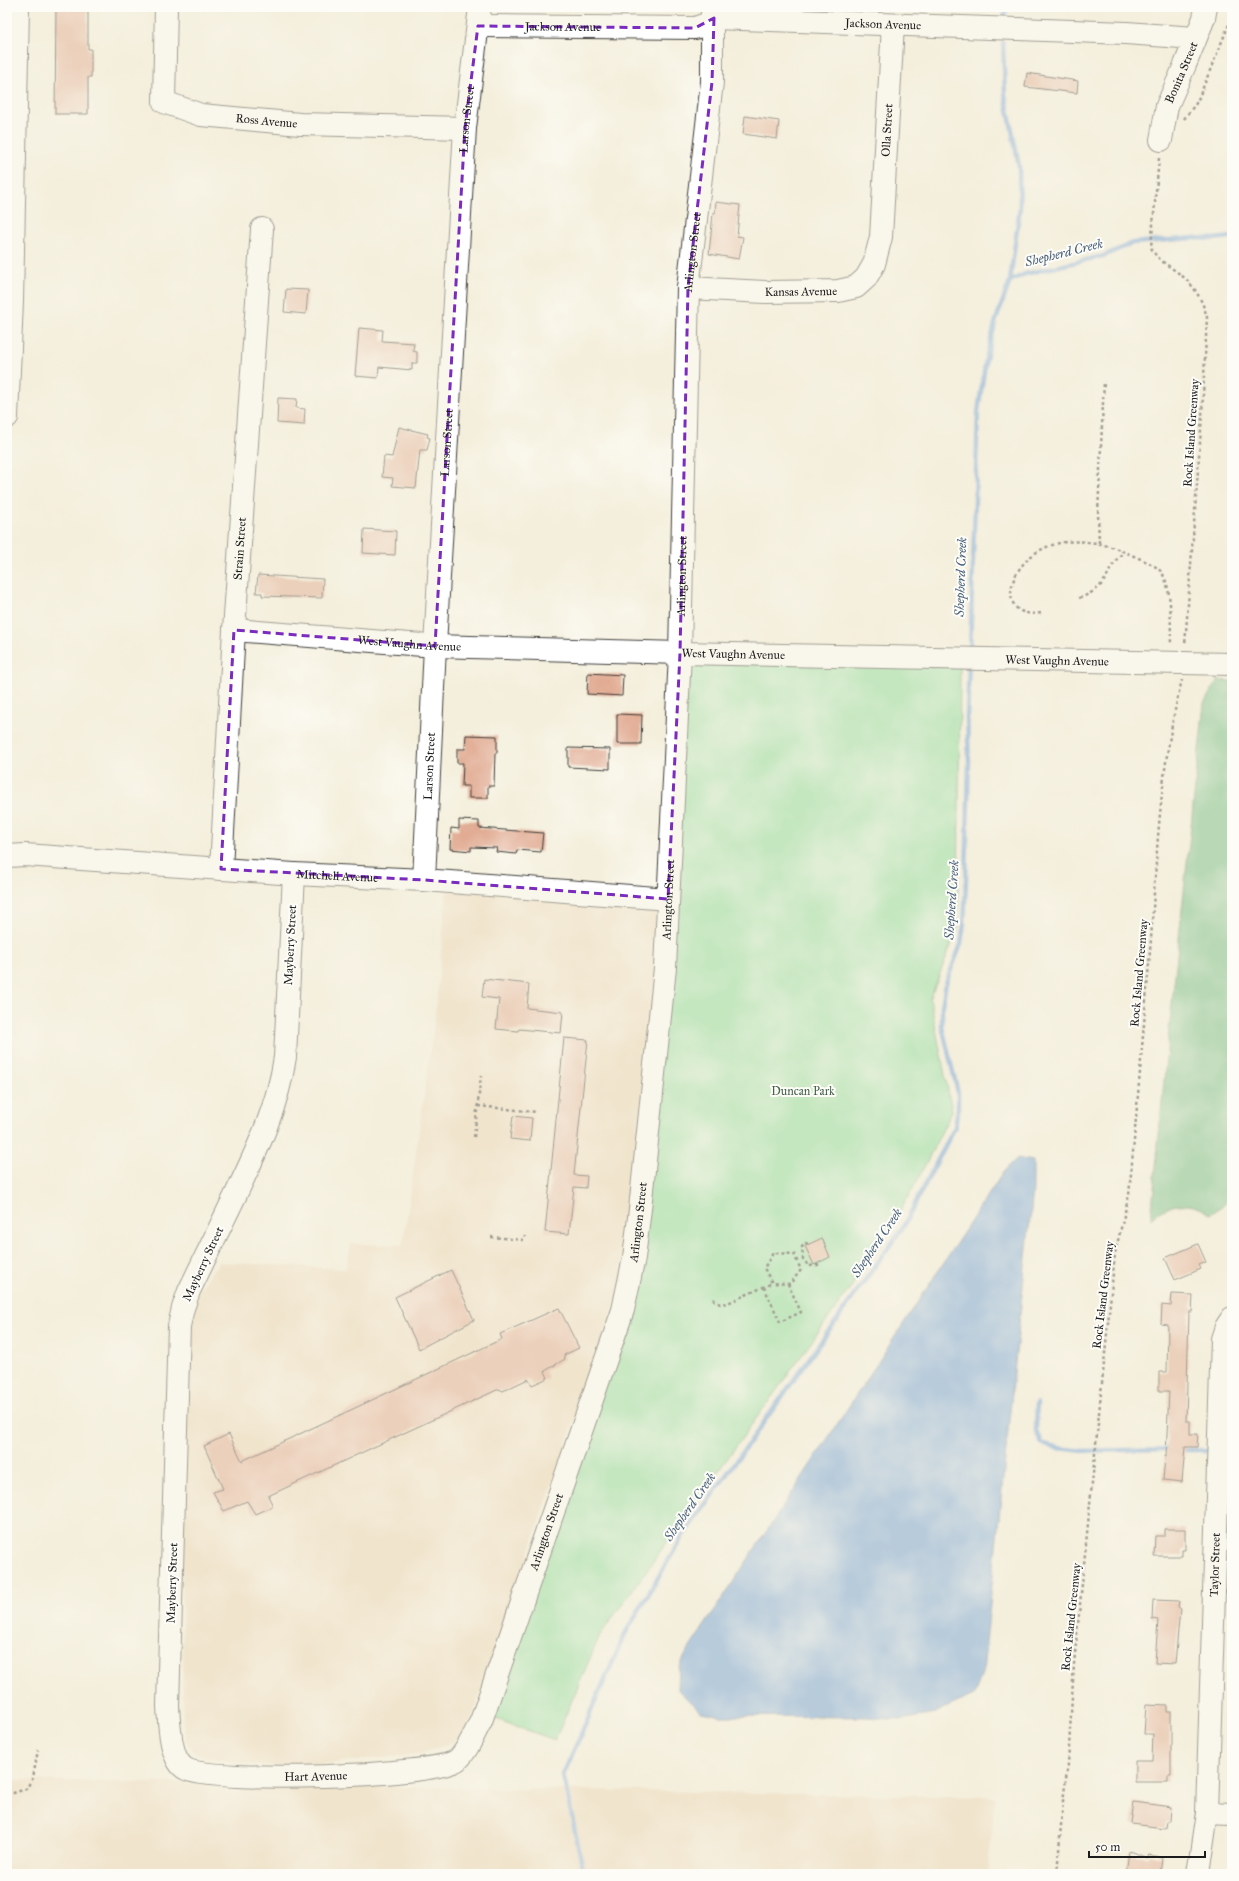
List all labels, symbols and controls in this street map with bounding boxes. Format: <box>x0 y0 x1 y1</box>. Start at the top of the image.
street label: Jackson Avenue <box>843 16 921 33</box>
street label: Jackson Avenue <box>523 19 601 34</box>
street label: Bonita Street <box>1162 39 1201 105</box>
street label: Larson Street <box>457 84 477 153</box>
street label: Olla Street <box>879 103 896 157</box>
street label: Ross Avenue <box>235 111 298 131</box>
street label: Arlington Street <box>681 211 704 293</box>
water label: Shepherd Creek <box>1022 236 1105 271</box>
street label: Kansas Avenue <box>764 284 837 299</box>
street label: Rock Island Greenway <box>1180 378 1202 488</box>
street label: Larson Street <box>438 408 456 477</box>
street label: Strain Street <box>231 516 249 580</box>
street label: Arlington Street <box>674 535 690 617</box>
water label: Shepherd Creek <box>952 537 970 618</box>
street label: West Vaughn Avenue <box>357 633 461 654</box>
street label: West Vaughn Avenue <box>681 646 785 662</box>
street label: West Vaughn Avenue <box>1005 652 1109 669</box>
street label: Larson Street <box>421 731 438 800</box>
street label: Arlington Street <box>659 858 677 941</box>
water label: Shepherd Creek <box>941 860 963 941</box>
street label: Mitchell Avenue <box>296 867 378 885</box>
street label: Mayberry Street <box>281 904 299 986</box>
street label: Rock Island Greenway <box>1127 918 1151 1028</box>
park label: Duncan Park <box>771 1084 835 1098</box>
street label: Arlington Street <box>626 1181 650 1264</box>
water label: Shepherd Creek <box>848 1205 906 1281</box>
street label: Mayberry Street <box>180 1224 227 1304</box>
street label: Rock Island Greenway <box>1089 1240 1117 1350</box>
water label: Shepherd Creek <box>660 1470 719 1545</box>
street label: Arlington Street <box>526 1491 566 1573</box>
street label: Taylor Street <box>1207 1532 1223 1597</box>
street label: Mayberry Street <box>164 1542 180 1624</box>
street label: Rock Island Greenway <box>1058 1562 1084 1672</box>
street label: Hart Avenue <box>284 1768 348 1784</box>
scale bar <box>1089 1833 1205 1859</box>
text: 50 m <box>1095 1840 1120 1854</box>

